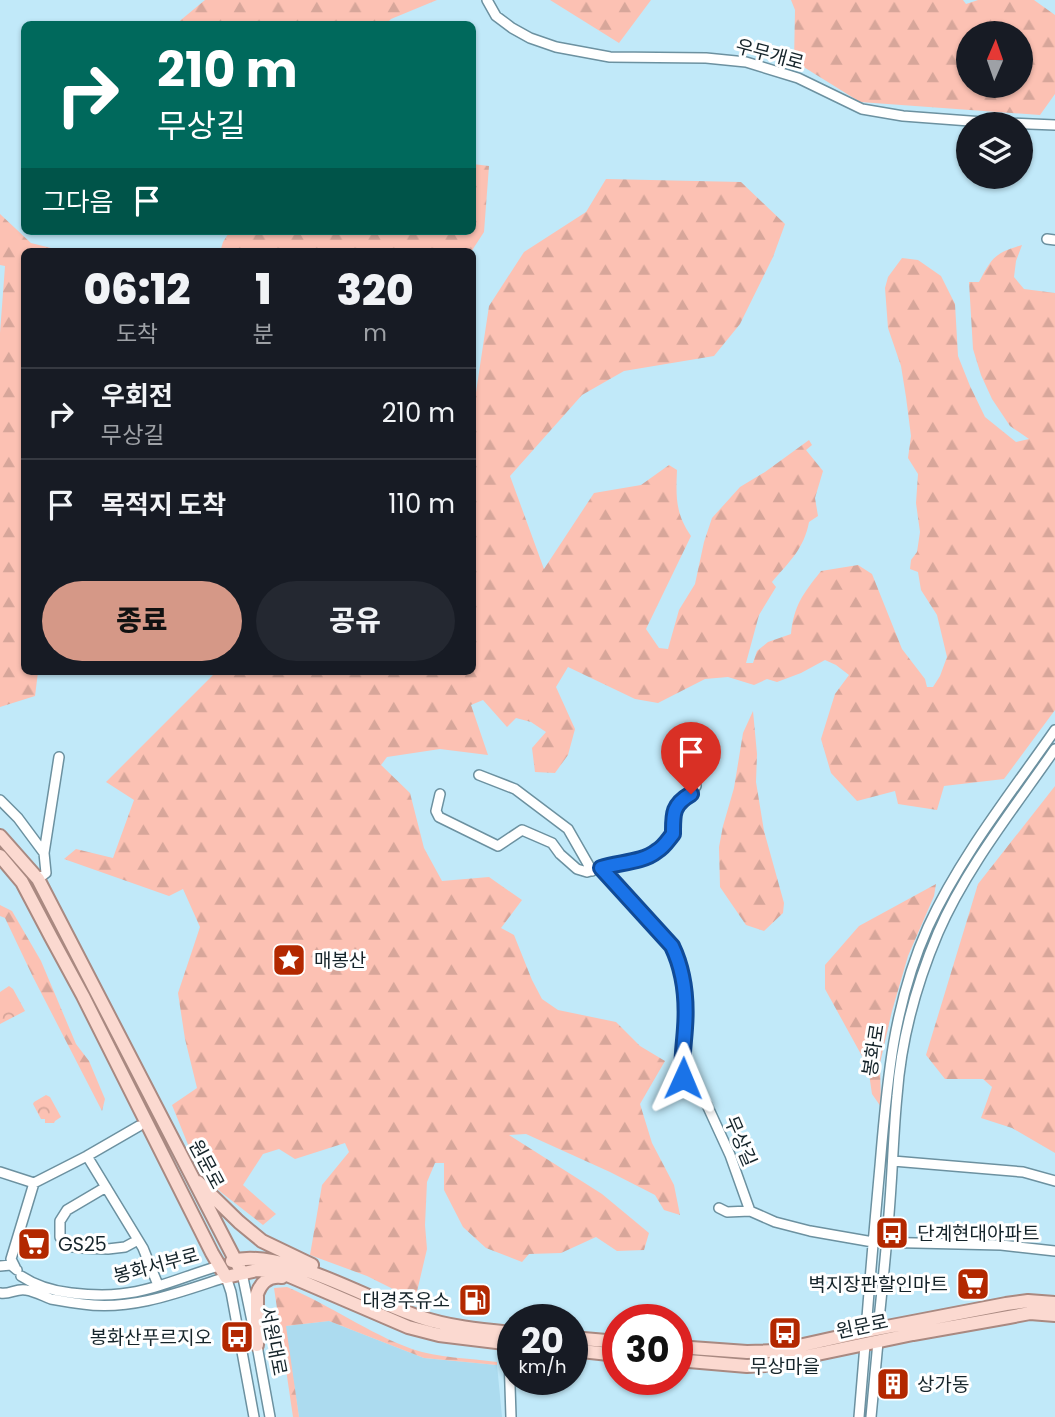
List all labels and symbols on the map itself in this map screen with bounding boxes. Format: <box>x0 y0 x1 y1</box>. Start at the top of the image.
north arrow <box>956 21 1032 98</box>
street label: 우무개로 <box>733 32 807 77</box>
pin <box>661 722 721 794</box>
place icon: 매봉산 <box>270 941 308 979</box>
place label: 매봉산 <box>314 947 366 974</box>
street label: 봉화로 <box>856 1022 891 1078</box>
position arrow <box>646 1041 720 1115</box>
street label: 무상길 <box>718 1112 763 1171</box>
street label: 원문로 <box>182 1135 231 1194</box>
bus stop icon: 단계현대아파트 <box>873 1214 911 1252</box>
place label: 단계현대아파트 <box>917 1220 1039 1247</box>
supermarket icon: GS25 <box>15 1225 53 1263</box>
place label: GS25 <box>58 1231 107 1258</box>
street label: 봉화서부로 <box>110 1241 202 1290</box>
supermarket icon: 벽지장판할인마트 <box>954 1265 992 1303</box>
place label: 벽지장판할인마트 <box>808 1271 948 1298</box>
fuel station icon: 대경주유소 <box>456 1281 494 1319</box>
place label: 대경주유소 <box>363 1287 450 1314</box>
street label: 서원대로 <box>254 1304 293 1378</box>
speed limit sign: 30 <box>602 1304 693 1395</box>
street label: 원문로 <box>834 1308 891 1345</box>
bus stop icon: 무상마을 <box>766 1314 804 1352</box>
bus stop icon: 봉화산푸르지오 <box>218 1318 256 1356</box>
place label: 봉화산푸르지오 <box>90 1324 212 1351</box>
place label: 무상마을 <box>750 1353 820 1380</box>
building icon: 상가동 <box>874 1365 912 1403</box>
place label: 상가동 <box>917 1371 969 1398</box>

